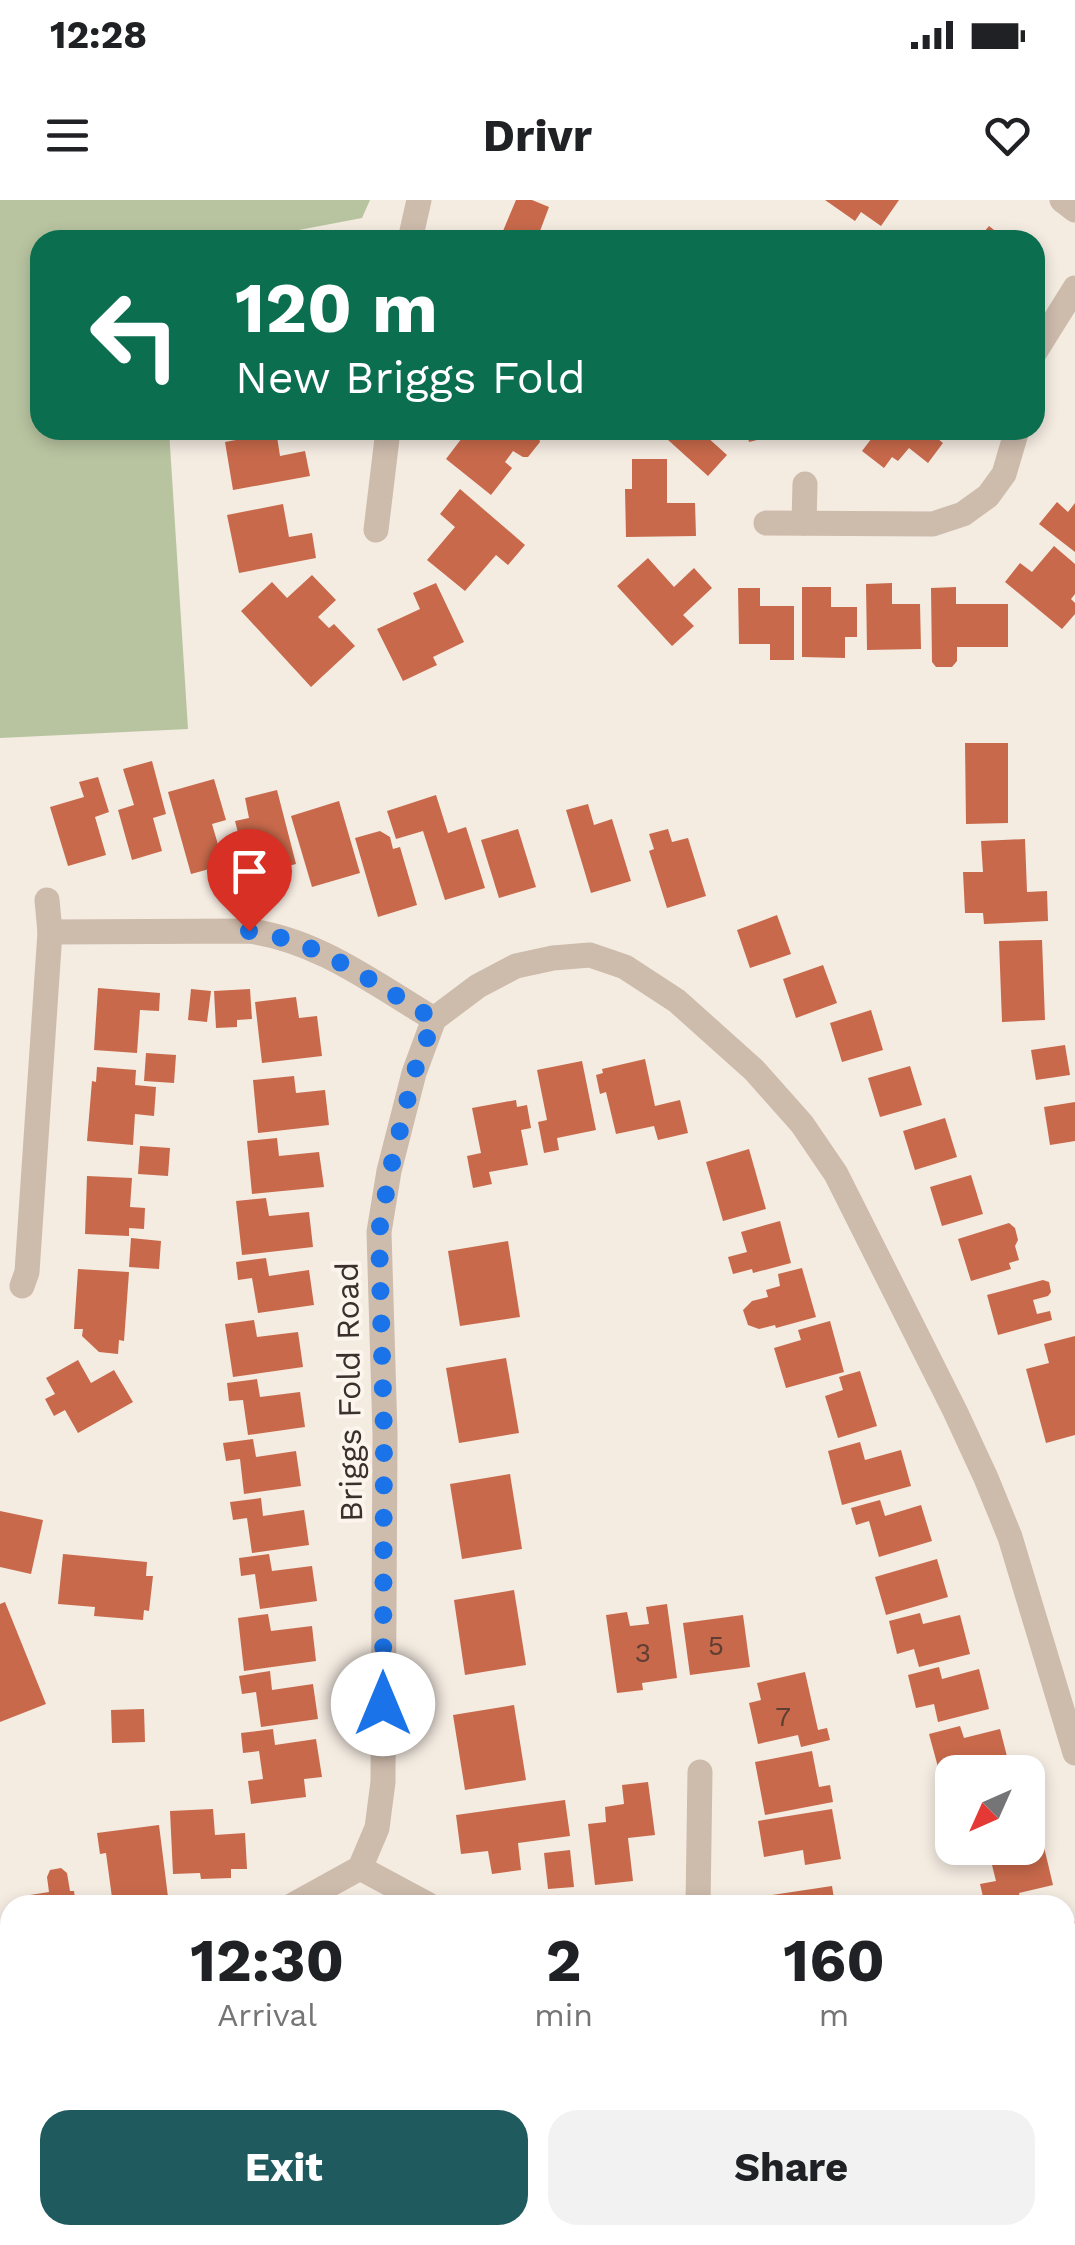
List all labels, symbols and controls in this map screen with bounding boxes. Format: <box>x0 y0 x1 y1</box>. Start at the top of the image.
text: 12:28 <box>50 13 147 57</box>
icon: menu <box>40 108 95 163</box>
icon: heart <box>980 108 1035 163</box>
text: Drivr <box>483 109 592 162</box>
text: 120 m <box>235 267 438 349</box>
icon: left <box>70 270 200 400</box>
text: New Briggs Fold <box>235 351 586 404</box>
pin <box>207 829 292 932</box>
icon: arrive <box>222 844 277 899</box>
street label: Briggs Fold Road <box>328 1262 370 1522</box>
house number: 5 <box>708 1629 724 1662</box>
house number: 3 <box>635 1636 651 1669</box>
position arrow <box>331 1652 435 1756</box>
house number: 7 <box>775 1700 791 1733</box>
north arrow <box>935 1755 1045 1865</box>
map controls <box>935 1755 1045 1865</box>
text: 12:30 <box>190 1925 344 1996</box>
text: 2 <box>546 1925 582 1996</box>
text: 160 <box>783 1925 885 1996</box>
text: Arrival <box>217 1996 317 2034</box>
text: min <box>534 1996 593 2034</box>
text: m <box>819 1996 849 2034</box>
button: Exit <box>40 2110 528 2225</box>
button: Share <box>548 2110 1035 2225</box>

